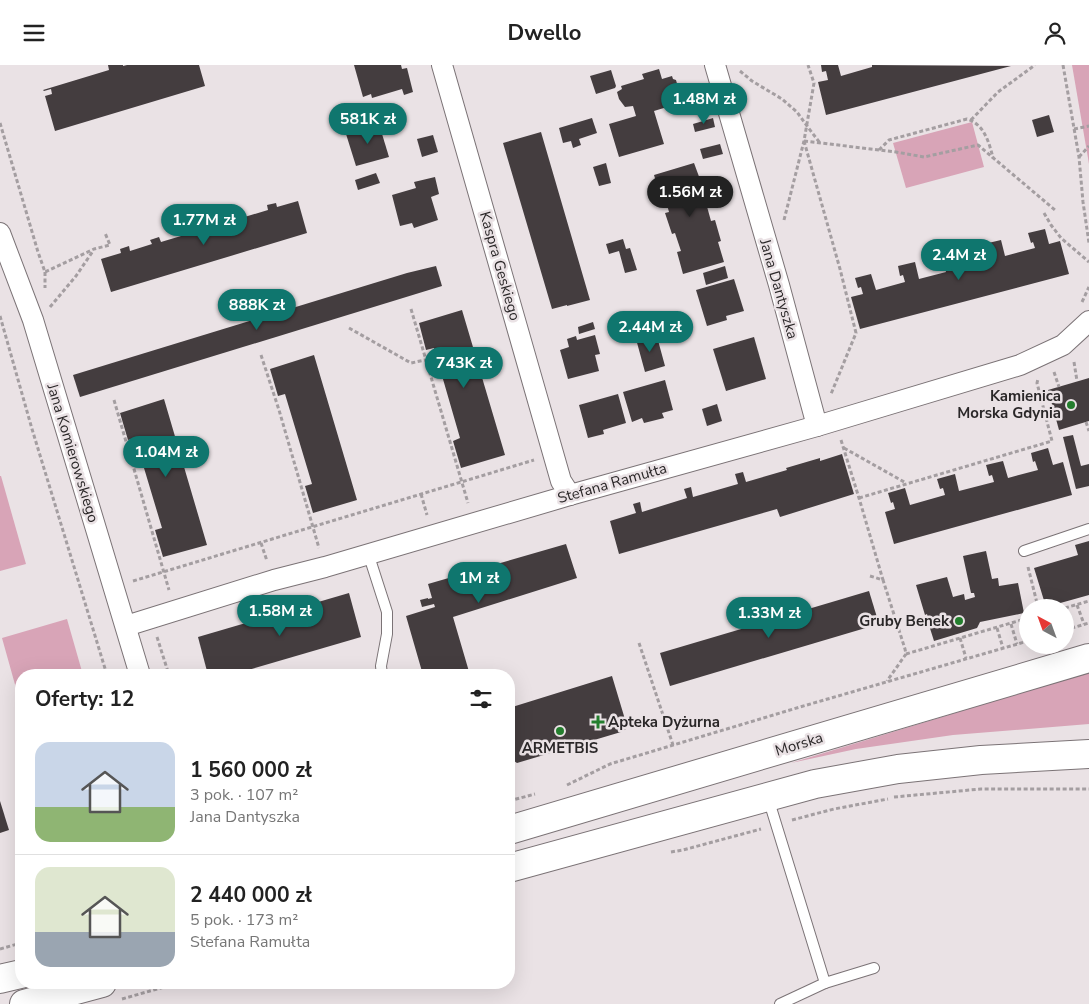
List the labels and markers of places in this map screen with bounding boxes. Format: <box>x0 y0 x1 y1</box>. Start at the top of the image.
pin: 1.48M zł <box>652 83 756 125</box>
pin: 581K zł <box>322 103 414 145</box>
pin: 1.56M zł <box>638 175 742 218</box>
pin: 1.77M zł <box>152 203 256 246</box>
pin: 2.4M zł <box>913 239 1005 281</box>
pin: 888K zł <box>211 289 303 331</box>
pin: 2.44M zł <box>598 311 702 353</box>
pin: 743K zł <box>418 347 510 389</box>
place label: Kamienica Morska Gdynia <box>957 386 1061 423</box>
marker: Kamienica Morska Gdynia <box>1065 399 1077 411</box>
pin: 1.04M zł <box>114 435 218 478</box>
pin: 1M zł <box>444 561 514 604</box>
pin: 1.58M zł <box>228 595 332 637</box>
pin: 1.33M zł <box>717 597 821 639</box>
place label: Gruby Benek <box>859 611 950 631</box>
marker: Gruby Benek <box>953 615 965 627</box>
place label: Apteka Dyżurna <box>608 712 720 732</box>
marker: Apteka Dyżurna <box>592 716 604 728</box>
marker: ARMETBIS <box>554 725 566 737</box>
place label: ARMETBIS <box>522 738 598 758</box>

